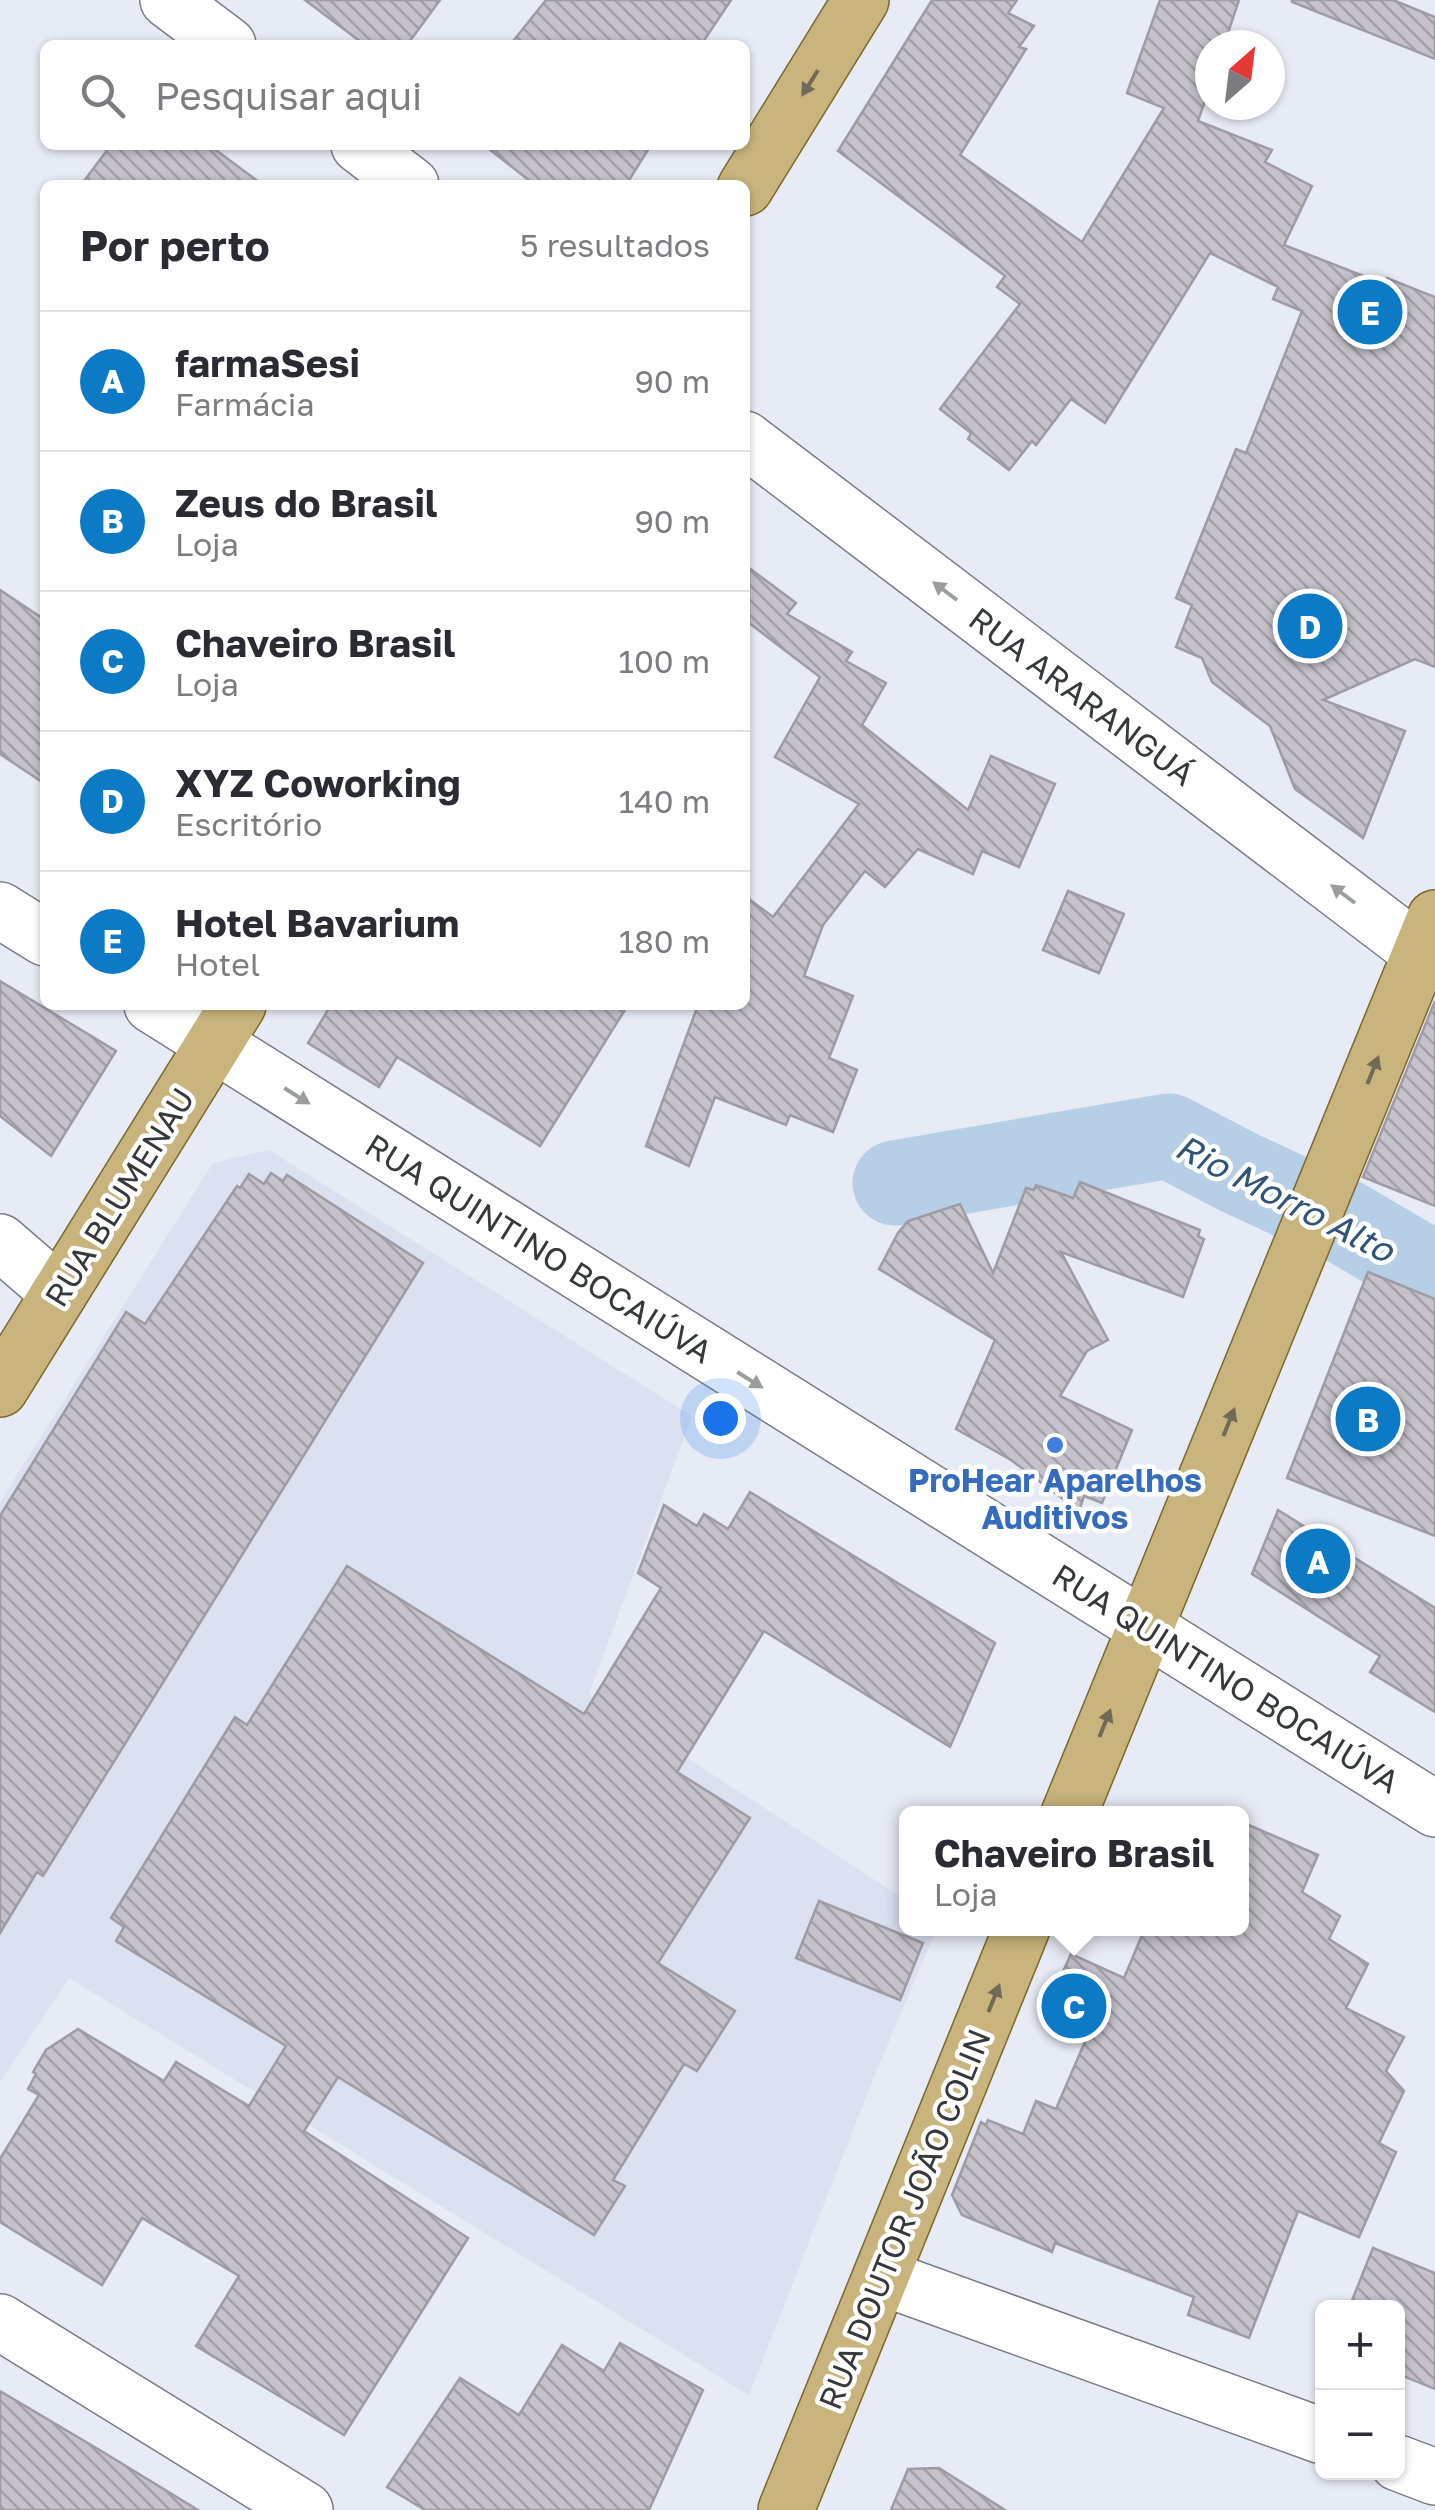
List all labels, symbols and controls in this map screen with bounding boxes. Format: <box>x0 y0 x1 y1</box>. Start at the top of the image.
north arrow <box>1195 30 1285 120</box>
search box <box>40 40 750 150</box>
icon: search <box>75 68 130 123</box>
one-way arrow <box>802 69 819 97</box>
text: Pesquisar aqui <box>155 73 422 118</box>
text: Por perto <box>80 220 270 270</box>
text: 5 resultados <box>520 226 710 264</box>
pin: E <box>1338 274 1402 350</box>
text: farmaSesi <box>175 340 360 385</box>
text: A <box>101 362 124 400</box>
text: 90 m <box>634 362 710 400</box>
text: Farmácia <box>175 385 314 423</box>
text: Zeus do Brasil <box>175 480 438 525</box>
text: B <box>101 502 124 540</box>
text: 90 m <box>634 502 710 540</box>
text: Loja <box>175 525 239 563</box>
one-way arrow <box>932 582 958 602</box>
pin: D <box>1278 588 1342 664</box>
street label: RUA ARARANGUÁ <box>962 599 1202 793</box>
text: Chaveiro Brasil <box>175 620 455 665</box>
text: C <box>101 642 124 680</box>
text: 100 m <box>618 642 710 680</box>
text: Loja <box>175 665 239 703</box>
text: XYZ Coworking <box>175 760 461 805</box>
text: D <box>101 782 124 820</box>
text: 140 m <box>619 782 710 820</box>
text: Escritório <box>175 805 322 843</box>
one-way arrow <box>1330 885 1356 905</box>
text: Hotel Bavarium <box>175 900 459 945</box>
text: E <box>103 922 122 960</box>
text: 180 m <box>619 922 710 960</box>
text: Hotel <box>175 945 260 983</box>
one-way arrow <box>1365 1055 1381 1085</box>
street label: RUA BLUMENAU <box>36 1081 202 1313</box>
one-way arrow <box>283 1086 310 1104</box>
water label: Rio Morro Alto <box>1169 1125 1403 1272</box>
street label: RUA QUINTINO BOCAIÚVA <box>359 1126 719 1370</box>
one-way arrow <box>736 1370 764 1388</box>
pin: B <box>1336 1382 1400 1456</box>
your location <box>695 1393 746 1444</box>
one-way arrow <box>1221 1407 1237 1437</box>
marker: ProHear Aparelhos Auditivos <box>1044 1434 1066 1456</box>
place label: ProHear Aparelhos Auditivos <box>908 1461 1202 1536</box>
pin: A <box>1286 1524 1350 1598</box>
street label: RUA QUINTINO BOCAIÚVA <box>1046 1555 1406 1801</box>
one-way arrow <box>1098 1708 1114 1738</box>
popup <box>899 1806 1249 1936</box>
text: Chaveiro Brasil <box>934 1830 1214 1875</box>
text: Loja <box>934 1875 998 1913</box>
pin: C <box>1042 1968 1106 2044</box>
one-way arrow <box>986 1983 1002 2013</box>
street label: RUA DOUTOR JOÃO COLIN <box>810 2023 998 2415</box>
map controls <box>1315 2300 1405 2480</box>
button: + <box>1315 2300 1405 2390</box>
button: − <box>1315 2390 1405 2480</box>

